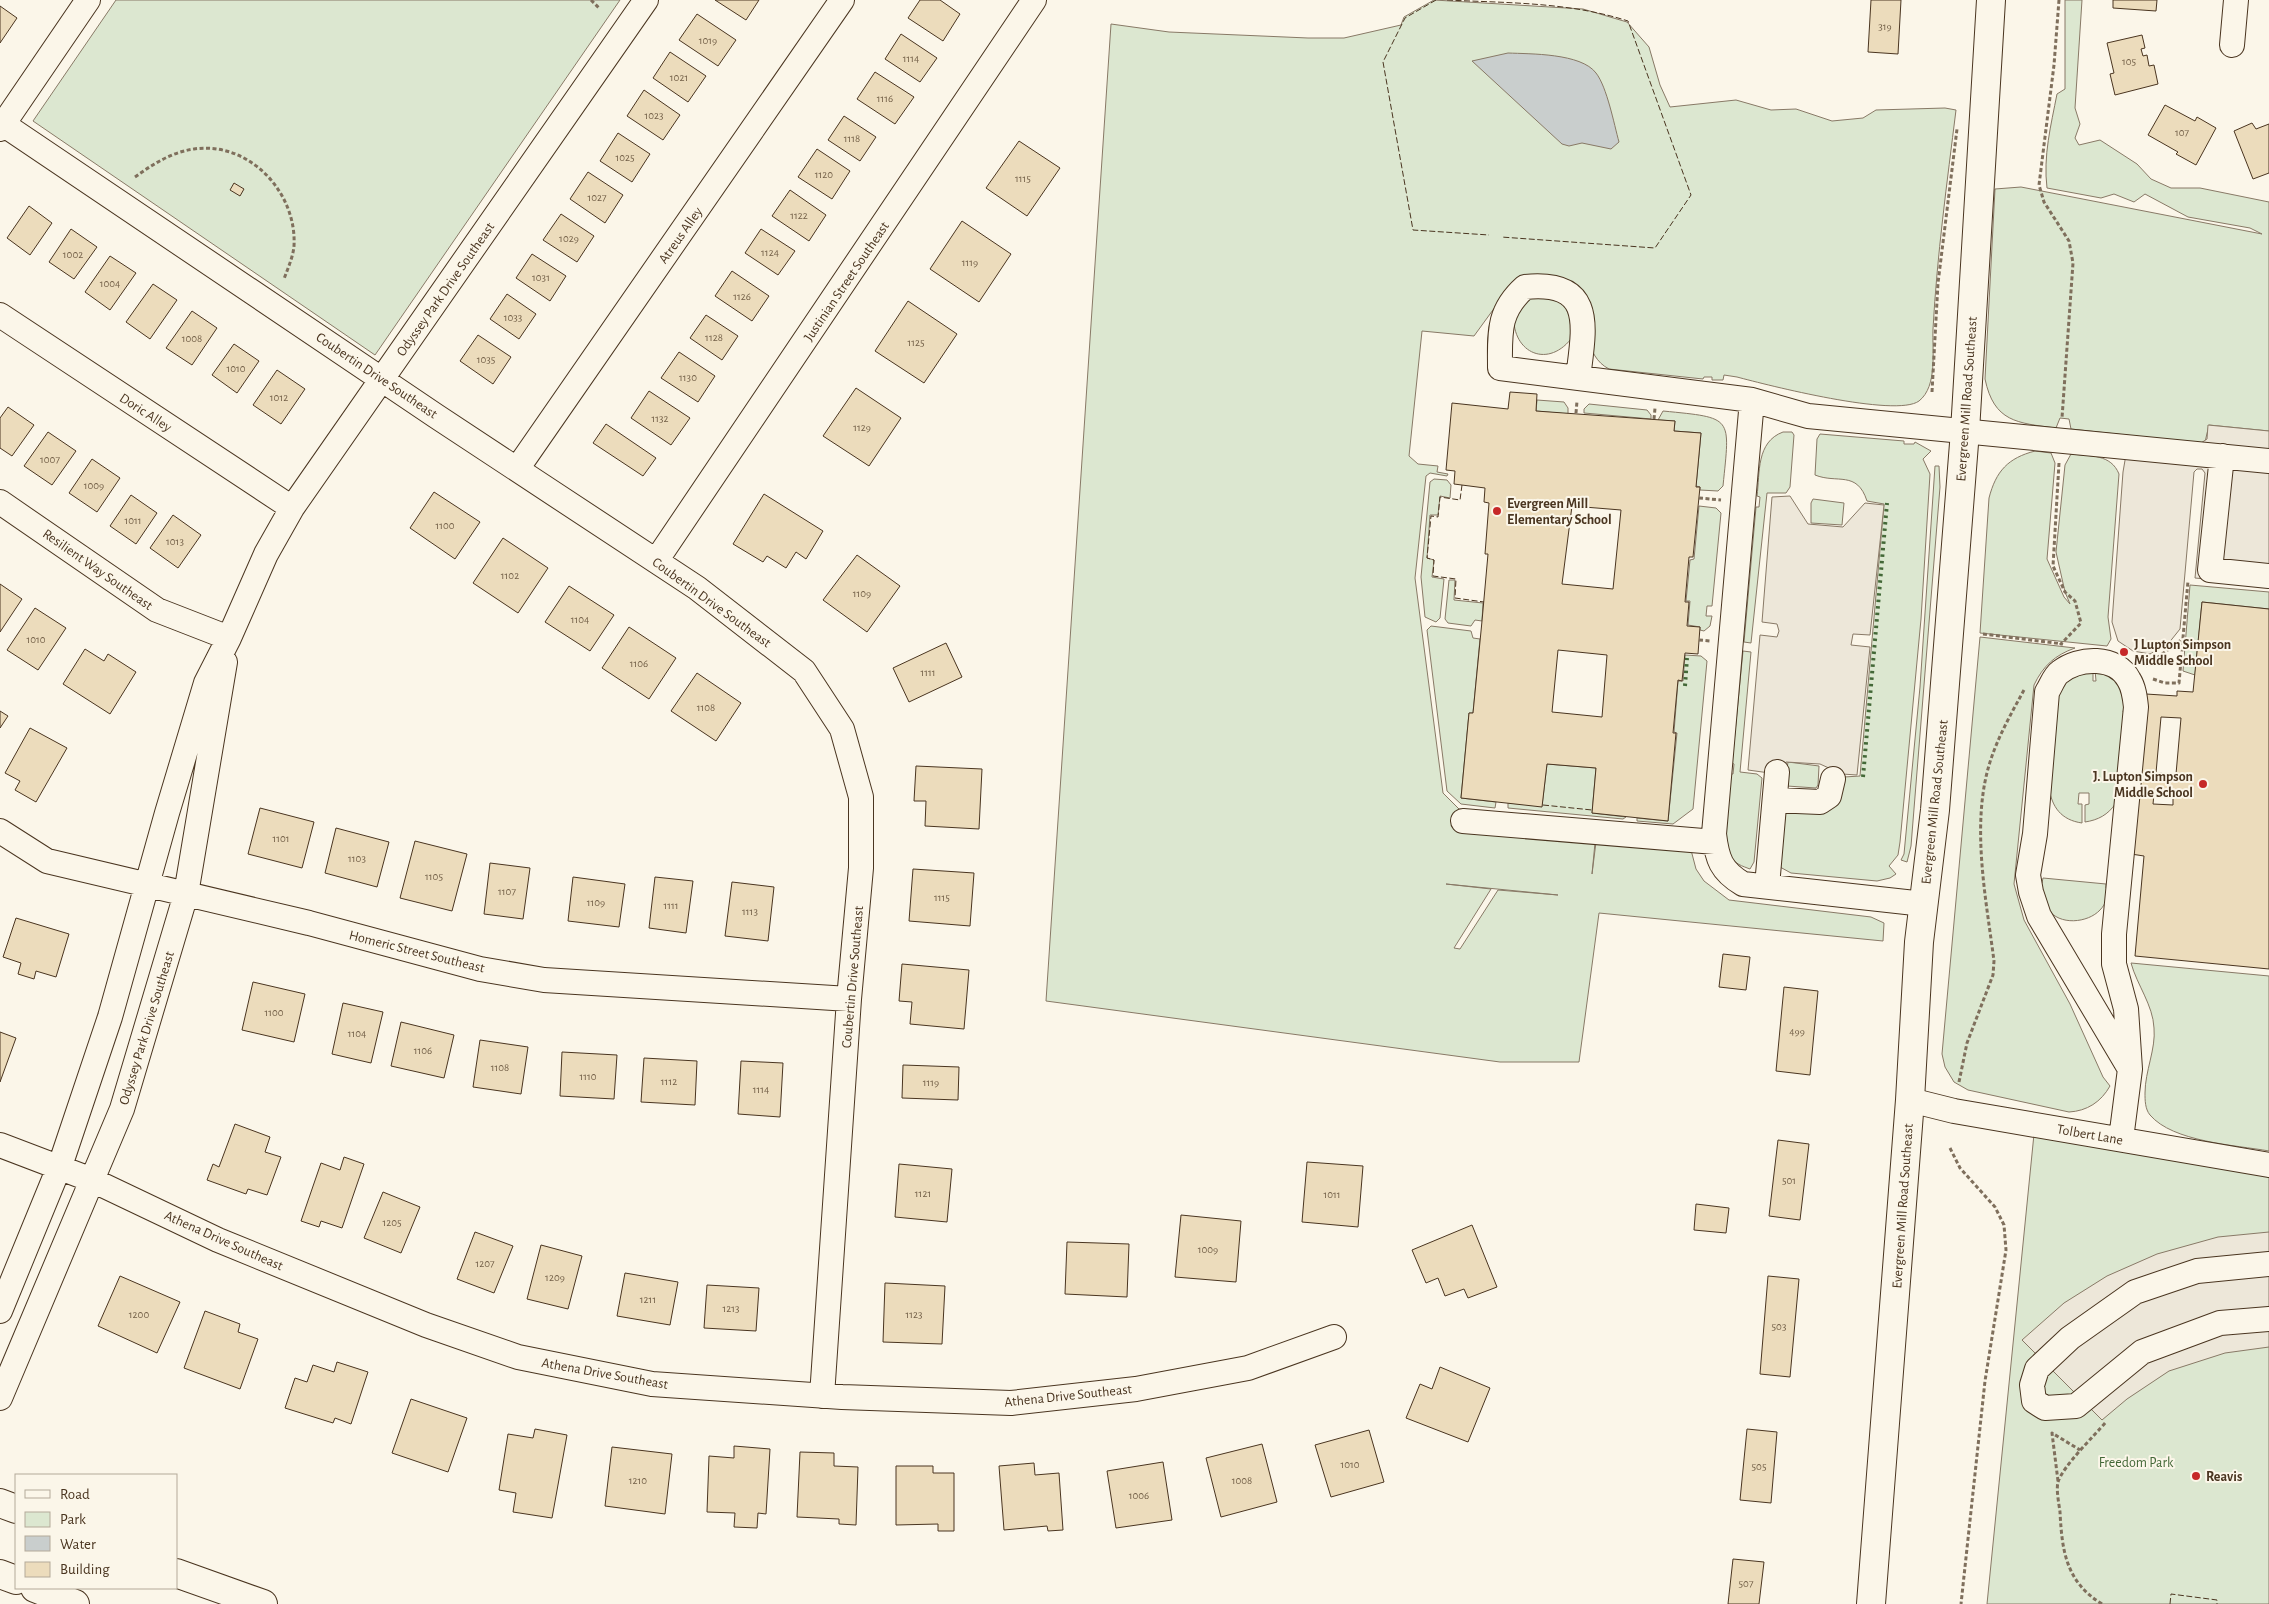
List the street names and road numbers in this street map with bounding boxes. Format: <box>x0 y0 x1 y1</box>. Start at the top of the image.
street label: Atreus Alley <box>656 205 705 266</box>
street label: Justinian Street Southeast <box>802 219 892 344</box>
street label: Odyssey Park Drive Southeast <box>394 220 498 359</box>
street label: Evergreen Mill Road Southeast <box>1954 316 1980 482</box>
street label: Coubertin Drive Southeast <box>313 330 440 422</box>
street label: Doric Alley <box>117 391 174 435</box>
street label: Resilient Way Southeast <box>40 527 155 613</box>
street label: Coubertin Drive Southeast <box>650 555 774 651</box>
street label: Evergreen Mill Road Southeast <box>1919 719 1951 885</box>
street label: Coubertin Drive Southeast <box>840 905 866 1049</box>
street label: Homeric Street Southeast <box>348 928 487 976</box>
street label: Odyssey Park Drive Southeast <box>117 949 177 1107</box>
street label: Tolbert Lane <box>2056 1122 2124 1148</box>
street label: Evergreen Mill Road Southeast <box>1890 1123 1916 1289</box>
street label: Athena Drive Southeast <box>162 1208 285 1274</box>
street label: Athena Drive Southeast <box>541 1356 670 1392</box>
street label: Athena Drive Southeast <box>1004 1382 1133 1410</box>

